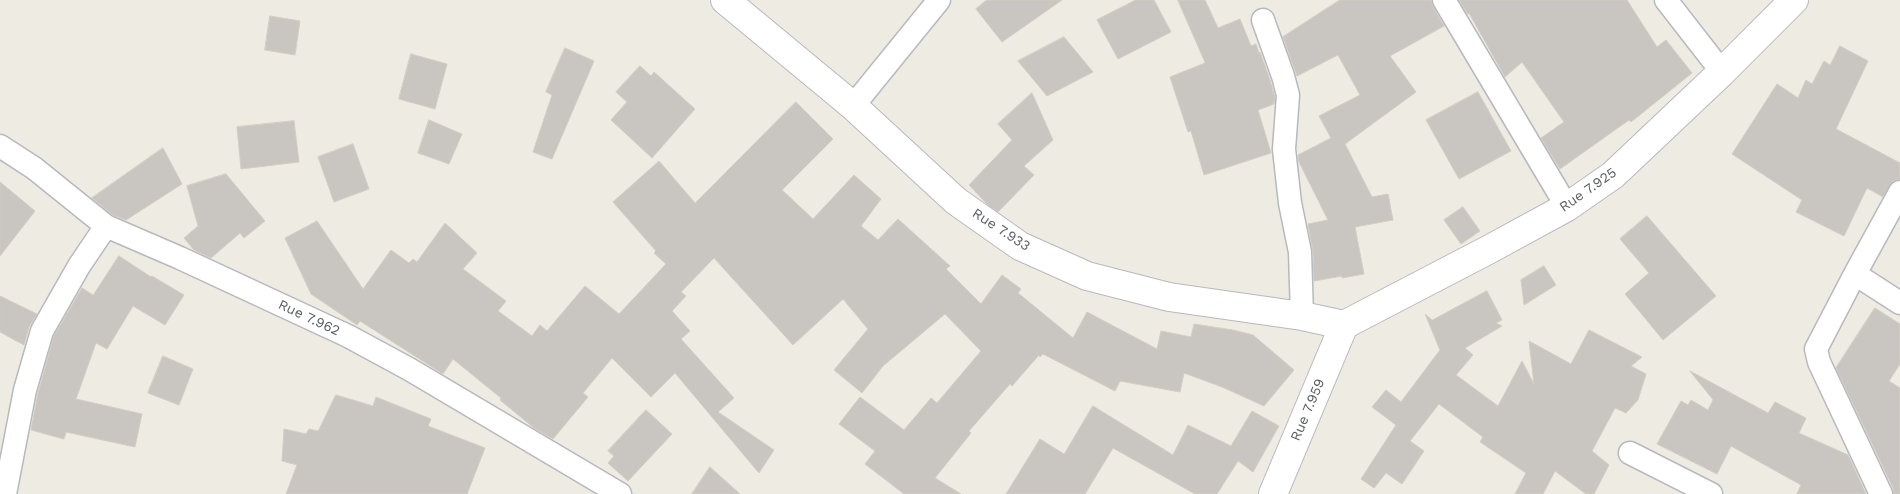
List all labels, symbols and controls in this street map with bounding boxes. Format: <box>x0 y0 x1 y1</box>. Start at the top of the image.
street label: Rue 7.925 <box>1556 164 1620 216</box>
street label: Rue 7.933 <box>969 205 1033 255</box>
street label: Rue 7.962 <box>275 296 343 340</box>
street label: Rue 7.959 <box>1287 376 1329 444</box>

